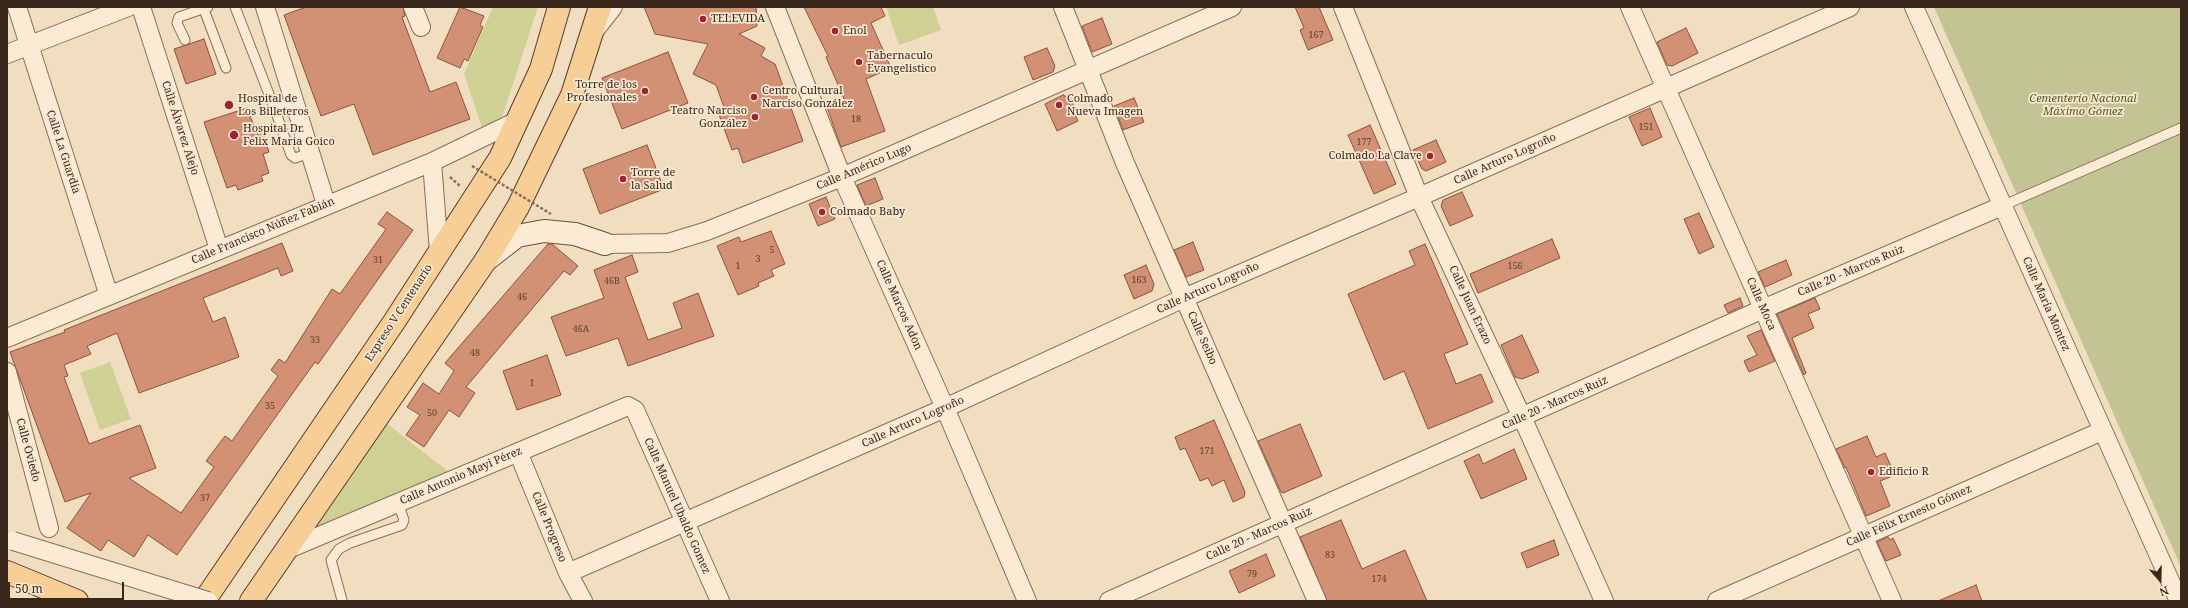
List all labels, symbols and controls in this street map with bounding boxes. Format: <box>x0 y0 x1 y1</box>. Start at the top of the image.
place label: TELEVIDA <box>711 12 765 26</box>
marker: TELEVIDA <box>698 14 708 24</box>
place label: Enol <box>843 24 867 38</box>
marker: Enol <box>830 26 840 36</box>
house number: 167 <box>1308 30 1324 40</box>
place label: Tabernaculo Evangelistico <box>867 49 936 75</box>
marker: Tabernaculo Evangelistico <box>854 57 864 67</box>
place label: Torre de los Profesionales <box>567 78 637 104</box>
street label: Calle Álvarez Alejo <box>159 79 201 177</box>
place label: Centro Cultural Narciso González <box>762 84 853 110</box>
marker: Torre de los Profesionales <box>640 86 650 96</box>
place label: Hospital de Los Billeteros <box>238 92 309 118</box>
marker: Centro Cultural Narciso González <box>749 92 759 102</box>
place label: Colmado Nueva Imagen <box>1067 92 1143 118</box>
park label: Cementerio Nacional Máximo Gómez <box>2029 92 2137 118</box>
marker: Hospital de Los Billeteros <box>223 99 235 111</box>
marker: Colmado Nueva Imagen <box>1054 100 1064 110</box>
place label: Teatro Narciso González <box>670 104 747 130</box>
street label: Calle La Guardia <box>43 109 83 195</box>
marker: Teatro Narciso González <box>750 112 760 122</box>
house number: 18 <box>851 114 861 124</box>
place label: Hospital Dr. Felix Maria Goico <box>243 122 335 148</box>
house number: 151 <box>1638 122 1654 132</box>
marker: Hospital Dr. Felix Maria Goico <box>228 129 240 141</box>
street label: Calle Arturo Logroño <box>1452 130 1558 188</box>
house number: 177 <box>1356 137 1372 147</box>
street label: Calle Américo Lugo <box>814 141 914 193</box>
place label: Colmado La Clave <box>1328 149 1422 163</box>
marker: Colmado La Clave <box>1425 151 1435 161</box>
place label: Torre de la Salud <box>631 166 675 192</box>
marker: Torre de la Salud <box>618 174 628 184</box>
street label: Calle Francisco Núñez Fabián <box>189 195 337 267</box>
place label: Colmado Baby <box>830 205 905 219</box>
marker: Colmado Baby <box>817 207 827 217</box>
street label: Calle 20 - Marcos Ruiz <box>1796 243 1906 299</box>
house number: 5 <box>769 245 775 255</box>
house number: 3 <box>755 254 761 264</box>
house number: 31 <box>373 255 383 265</box>
street label: Calle María Montez <box>2019 255 2073 353</box>
street label: Calle Marcos Adon <box>873 258 925 352</box>
street label: Calle Arturo Logroño <box>1155 259 1261 317</box>
house number: 1 <box>735 261 741 271</box>
house number: 156 <box>1507 261 1523 271</box>
street label: Expreso V Centenario <box>363 262 435 364</box>
street label: Calle Juan Erazo <box>1446 263 1494 347</box>
house number: 163 <box>1131 275 1147 285</box>
street label: Calle Moca <box>1743 275 1779 333</box>
house number: 46B <box>604 276 620 286</box>
house number: 46 <box>517 292 527 302</box>
street label: Calle Seibo <box>1184 309 1220 367</box>
house number: 46A <box>573 324 589 334</box>
house number: 33 <box>310 335 320 345</box>
house number: 48 <box>470 348 480 358</box>
street label: Calle 20 - Marcos Ruiz <box>1500 374 1610 432</box>
house number: 1 <box>529 378 535 388</box>
street label: Calle Arturo Logroño <box>860 393 966 451</box>
house number: 35 <box>265 401 275 411</box>
house number: 50 <box>427 408 437 418</box>
street label: Calle Oviedo <box>13 417 43 483</box>
street label: Calle Manuel Ubaldo Gomez <box>641 436 713 576</box>
street label: Calle Antonio Mayi Pérez <box>398 444 524 508</box>
house number: 171 <box>1199 446 1215 456</box>
place label: Edificio R <box>1879 465 1929 479</box>
marker: Edificio R <box>1866 467 1876 477</box>
street label: Calle Félix Ernesto Gómez <box>1844 482 1974 550</box>
street label: Calle Progreso <box>529 490 569 564</box>
house number: 37 <box>200 493 210 503</box>
street label: Calle 20 - Marcos Ruiz <box>1204 505 1314 563</box>
house number: 83 <box>1325 550 1335 560</box>
north arrow <box>2140 560 2180 600</box>
house number: 79 <box>1247 569 1257 579</box>
scale bar <box>10 574 126 600</box>
house number: 174 <box>1371 574 1387 584</box>
text: 50 m <box>15 580 43 597</box>
text: N <box>2158 583 2171 600</box>

